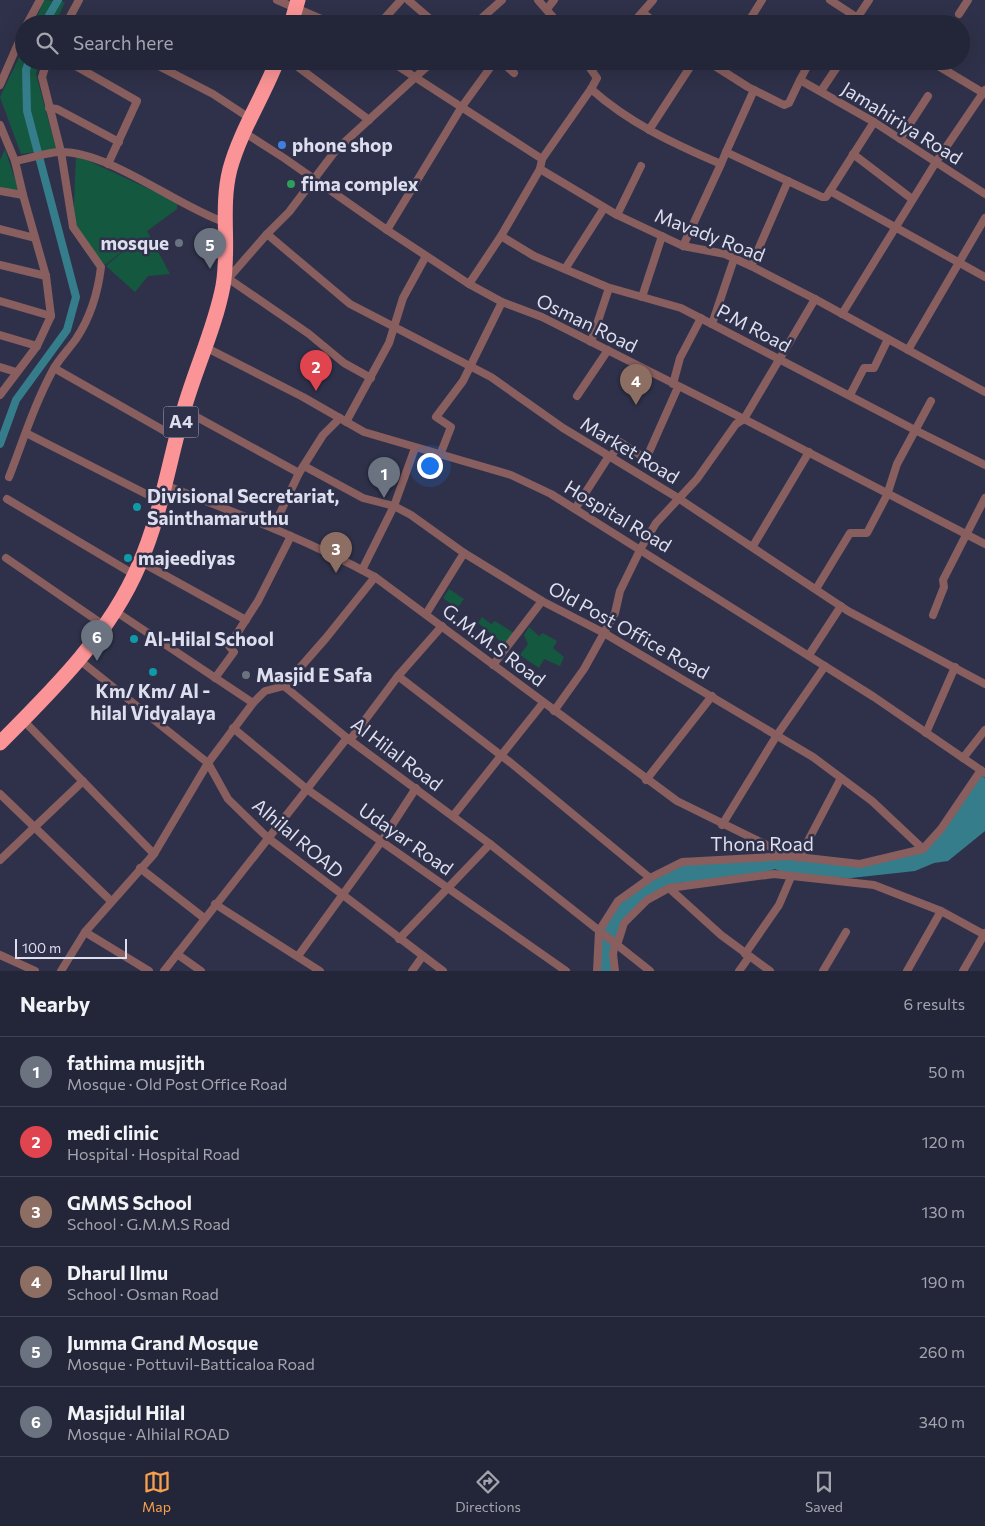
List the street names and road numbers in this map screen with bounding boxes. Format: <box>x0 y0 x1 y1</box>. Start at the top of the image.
street label: Jamahiriya Road <box>838 76 967 169</box>
street label: Mavady Road <box>652 203 768 266</box>
street label: Osman Road <box>533 288 642 357</box>
street label: P.M Road <box>713 298 795 357</box>
road number: A4 <box>164 407 198 438</box>
street label: Market Road <box>577 411 684 488</box>
street label: Hospital Road <box>561 475 676 557</box>
street label: Old Post Office Road <box>545 576 714 683</box>
street label: G.M.M.S Road <box>438 598 550 691</box>
street label: Al Hilal Road <box>347 712 447 795</box>
street label: Alhilal ROAD <box>248 793 348 882</box>
street label: Udayar Road <box>355 798 458 879</box>
street label: Thona Road <box>710 832 814 855</box>

